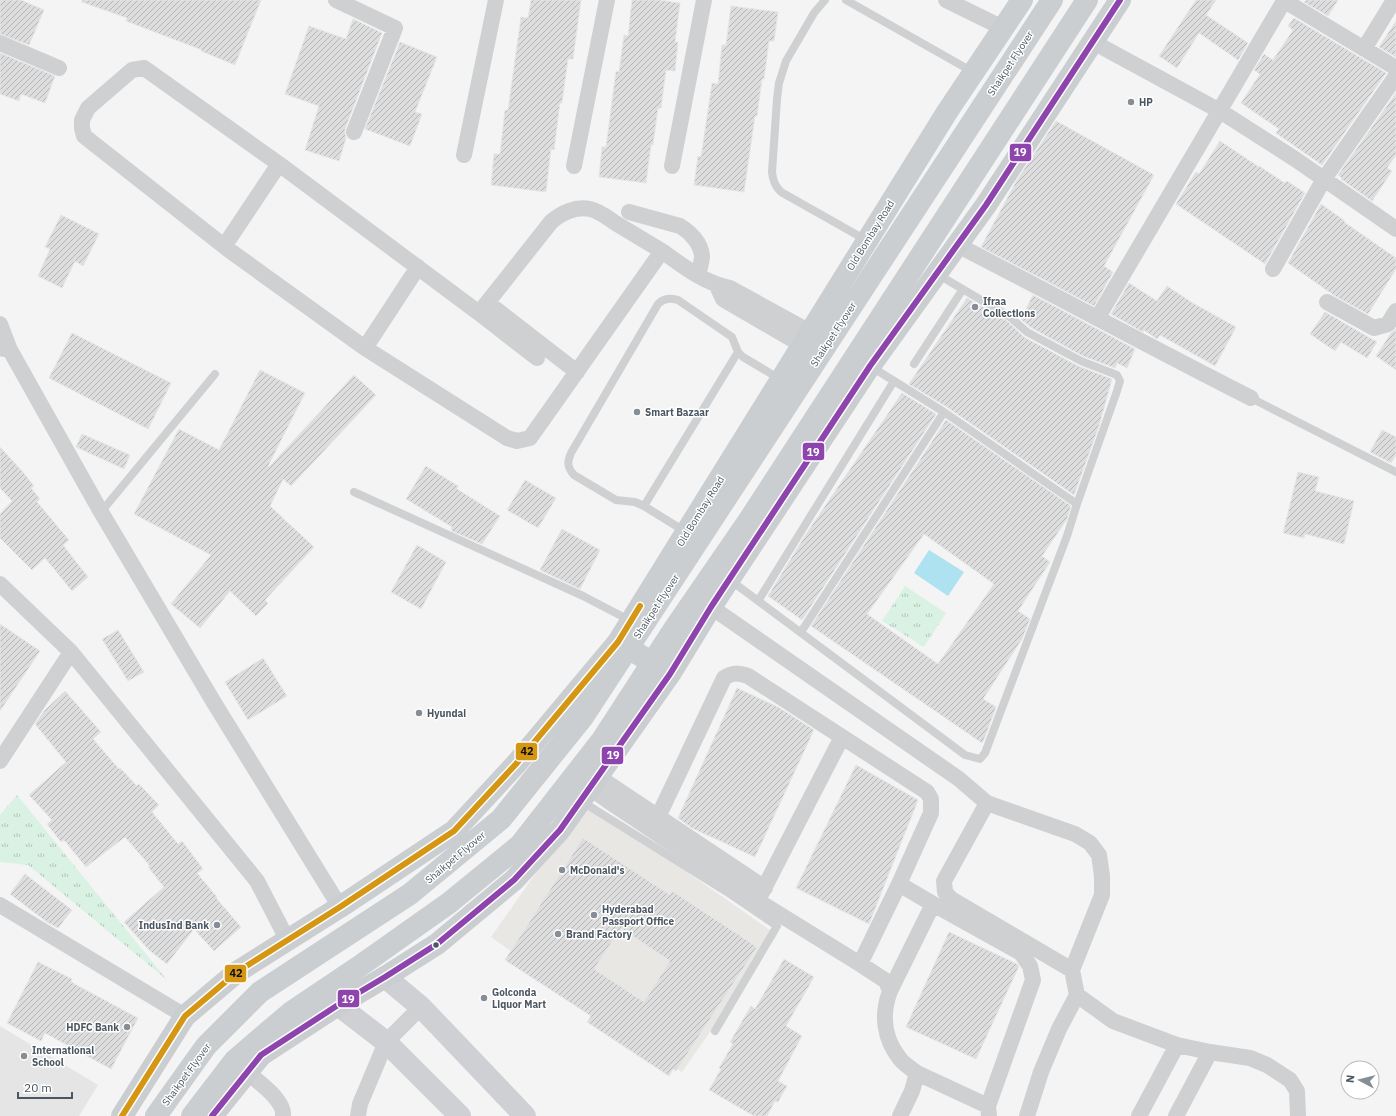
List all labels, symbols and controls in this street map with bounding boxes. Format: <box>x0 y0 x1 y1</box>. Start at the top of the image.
street label: Shaikpet Flyover <box>985 28 1036 98</box>
place label: HP <box>1139 96 1153 109</box>
marker: HP <box>1126 97 1136 107</box>
line badge: 19 <box>1009 143 1032 162</box>
text: 19 <box>1013 145 1027 159</box>
street label: Old Bombay Road <box>844 198 897 273</box>
place label: Ifraa Collections <box>983 295 1035 320</box>
street label: Shaikpet Flyover <box>808 299 859 369</box>
marker: Ifraa Collections <box>970 302 980 312</box>
place label: Smart Bazaar <box>645 406 709 419</box>
marker: Smart Bazaar <box>632 407 642 417</box>
line badge: 19 <box>802 442 825 461</box>
text: 19 <box>806 445 820 459</box>
street label: Old Bombay Road <box>674 474 727 549</box>
street label: Shaikpet Flyover <box>631 571 682 641</box>
place label: Hyundai <box>427 707 466 720</box>
marker: Hyundai <box>414 708 424 718</box>
line badge: 42 <box>515 742 538 761</box>
text: 42 <box>520 744 534 758</box>
line badge: 19 <box>601 746 624 765</box>
text: 19 <box>606 748 620 762</box>
street label: Shaikpet Flyover <box>423 828 488 886</box>
place label: McDonald's <box>570 864 624 877</box>
marker: McDonald's <box>557 865 567 875</box>
place label: Hyderabad Passport Office <box>602 903 674 928</box>
marker: Hyderabad Passport Office <box>589 910 599 920</box>
place label: IndusInd Bank <box>139 919 209 932</box>
marker: IndusInd Bank <box>212 920 222 930</box>
place label: Brand Factory <box>566 928 633 941</box>
marker: Brand Factory <box>553 929 563 939</box>
unlabelled marker <box>431 940 441 950</box>
line badge: 42 <box>224 964 247 983</box>
text: 42 <box>229 966 243 980</box>
place label: Golconda Liquor Mart <box>492 986 546 1011</box>
line badge: 19 <box>337 989 360 1008</box>
text: 19 <box>341 992 355 1006</box>
marker: Golconda Liquor Mart <box>479 993 489 1003</box>
place label: HDFC Bank <box>66 1021 119 1034</box>
marker: HDFC Bank <box>122 1022 132 1032</box>
street label: Shaikpet Flyover <box>159 1040 214 1108</box>
place label: International School <box>32 1044 94 1069</box>
marker: International School <box>19 1051 29 1061</box>
north arrow <box>1340 1060 1380 1100</box>
scale bar <box>18 1074 72 1100</box>
text: N <box>1343 1074 1358 1084</box>
text: 20 m <box>24 1080 52 1095</box>

